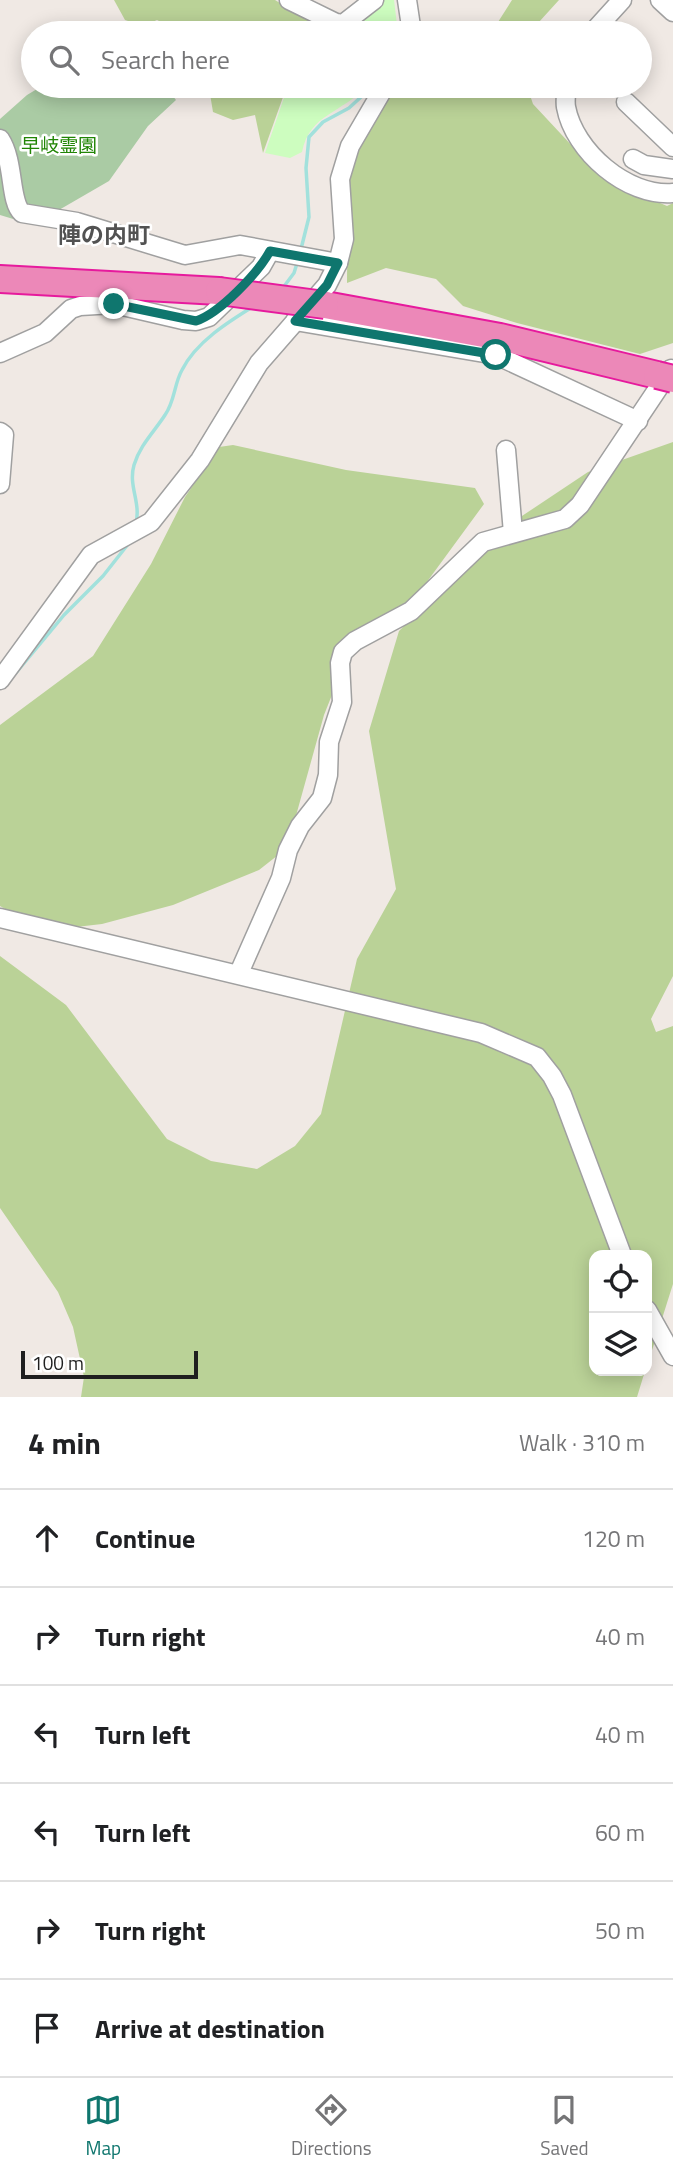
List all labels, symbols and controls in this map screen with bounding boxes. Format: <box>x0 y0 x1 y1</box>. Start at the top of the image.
search box <box>21 21 652 98</box>
text: Search here <box>101 40 230 79</box>
icon: search <box>45 41 83 79</box>
park label: 早岐霊園 <box>21 130 97 159</box>
district label: 陣の内町 <box>58 217 150 252</box>
route end <box>98 288 129 319</box>
route start <box>480 339 511 370</box>
map controls <box>589 1250 652 1376</box>
button: locate <box>589 1250 652 1313</box>
button: layers <box>589 1313 652 1376</box>
scale bar <box>21 1348 198 1380</box>
text: 100 m <box>32 1348 84 1377</box>
text: 4 min <box>28 1420 101 1466</box>
text: Walk · 310 m <box>519 1425 645 1460</box>
icon: ahead <box>28 1519 66 1557</box>
text: Continue <box>95 1519 195 1558</box>
text: 120 m <box>582 1521 645 1556</box>
icon: right <box>28 1617 66 1655</box>
text: Turn right <box>95 1617 206 1656</box>
text: 40 m <box>595 1619 645 1654</box>
icon: left <box>28 1715 66 1753</box>
text: Turn left <box>95 1715 190 1754</box>
text: 40 m <box>595 1717 645 1752</box>
icon: left <box>28 1813 66 1851</box>
text: Turn left <box>95 1813 190 1852</box>
text: 60 m <box>595 1815 645 1850</box>
icon: right <box>28 1911 66 1949</box>
text: Turn right <box>95 1911 206 1950</box>
text: 50 m <box>595 1913 645 1948</box>
icon: arrive <box>28 2009 66 2047</box>
text: Arrive at destination <box>95 2009 325 2048</box>
tab: Map <box>84 2091 122 2162</box>
tab: Directions <box>291 2091 372 2162</box>
tab: Saved <box>540 2091 589 2162</box>

